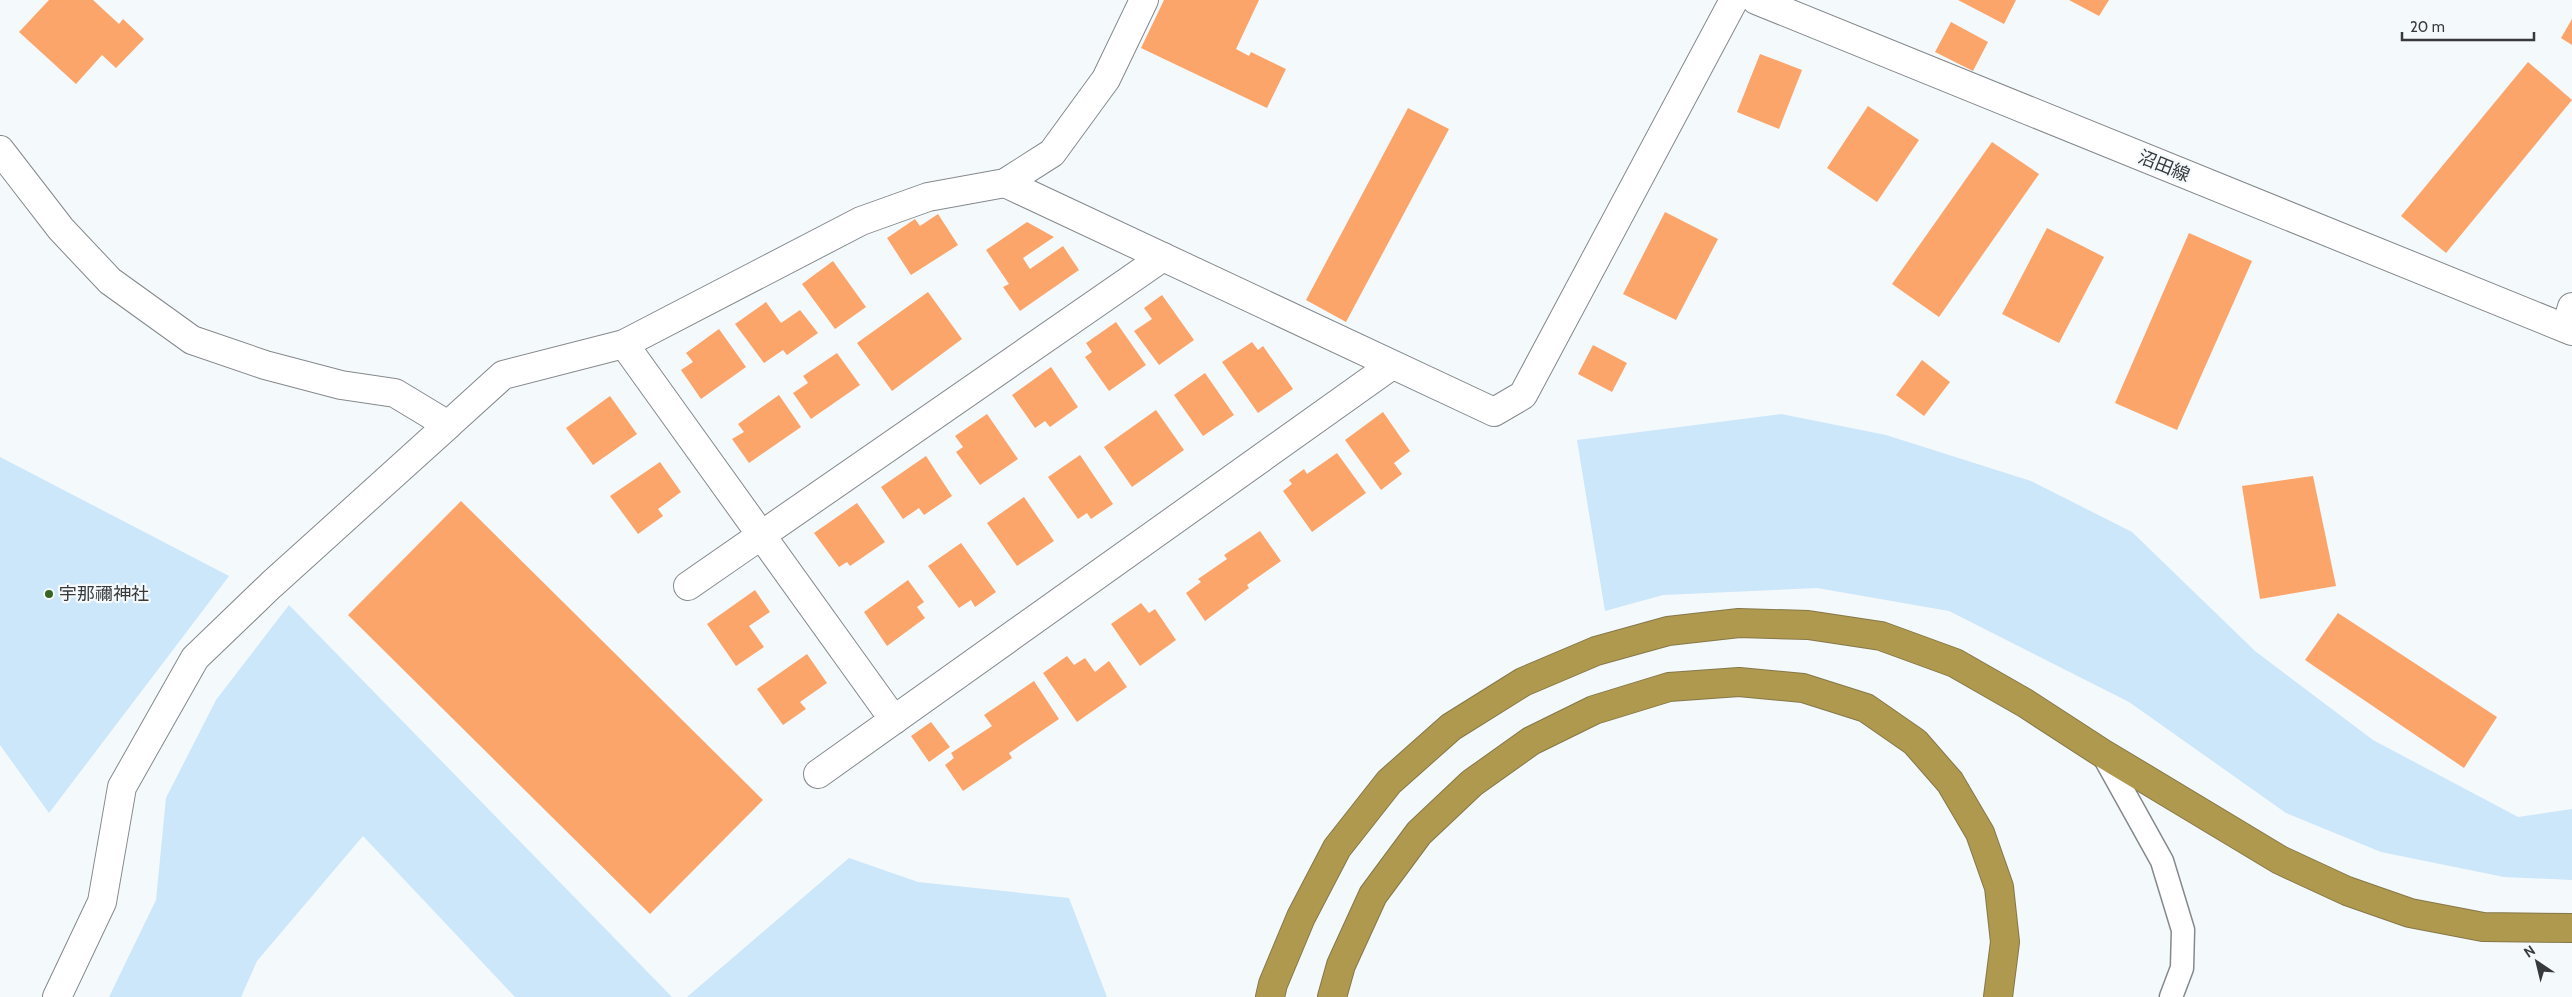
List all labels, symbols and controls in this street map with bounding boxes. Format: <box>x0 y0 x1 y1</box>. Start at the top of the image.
scale bar <box>2402 10 2534 42</box>
text: 20 m <box>2410 18 2445 36</box>
street label: 沼田線 <box>2135 146 2193 186</box>
place label: 宇那禰神社 <box>59 583 149 605</box>
marker: 宇那禰神社 <box>43 588 55 600</box>
north arrow <box>2512 937 2562 987</box>
text: N <box>2520 941 2539 962</box>

